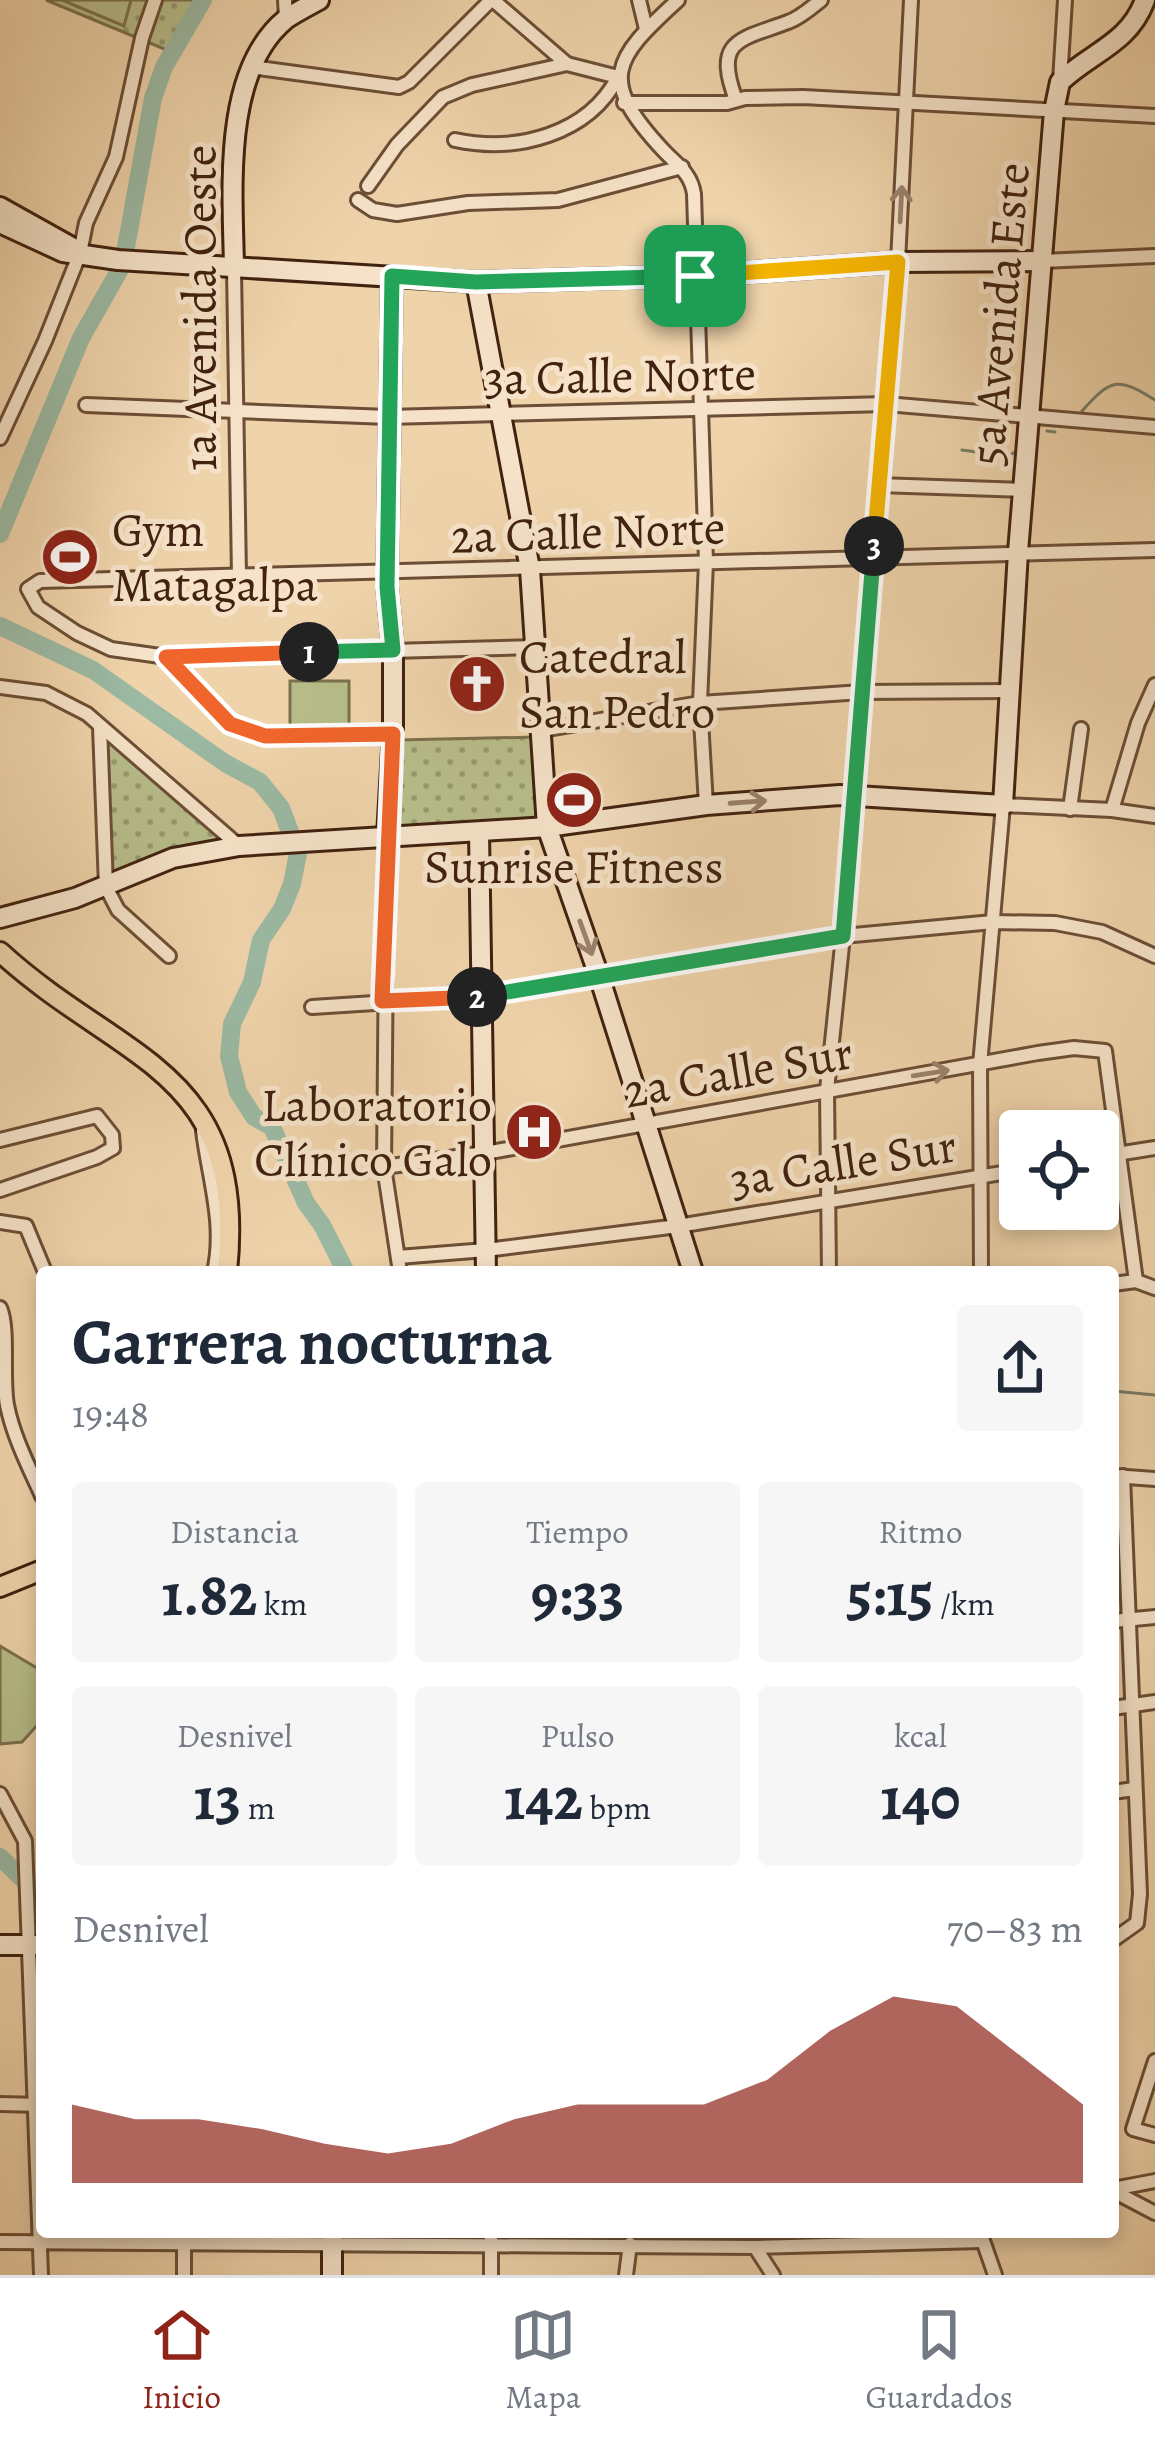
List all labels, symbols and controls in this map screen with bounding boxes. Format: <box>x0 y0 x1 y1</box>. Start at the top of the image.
street label: 1a Avenida Oeste <box>167 145 233 471</box>
street label: 5a Avenida Este <box>954 160 1046 468</box>
one-way arrow <box>890 185 913 224</box>
pin <box>644 225 746 327</box>
icon: arrive <box>662 243 728 309</box>
street label: 3a Calle Norte <box>484 341 757 411</box>
street label: 2a Calle Norte <box>450 494 726 570</box>
place label: Gym Matagalpa <box>112 497 319 618</box>
pin: 3 <box>844 516 904 576</box>
text: 3 <box>867 523 881 568</box>
sports icon: Gym Matagalpa <box>39 526 101 588</box>
pin: 1 <box>279 622 339 682</box>
place label: Catedral San Pedro <box>519 624 715 745</box>
text: 1 <box>303 629 315 674</box>
church icon: Catedral San Pedro <box>446 653 508 715</box>
sports icon: Sunrise Fitness <box>543 769 605 831</box>
one-way arrow <box>728 790 767 813</box>
place label: Sunrise Fitness <box>424 834 724 900</box>
one-way arrow <box>577 918 598 955</box>
pin: 2 <box>447 967 507 1027</box>
text: 2 <box>469 974 485 1019</box>
street label: 2a Calle Sur <box>619 1019 858 1125</box>
one-way arrow <box>911 1061 950 1084</box>
place label: Laboratorio Clínico Galo <box>254 1072 492 1193</box>
hospital icon: Laboratorio Clínico Galo <box>503 1101 565 1163</box>
map controls <box>999 1110 1119 1230</box>
button: locate <box>999 1110 1119 1230</box>
street label: 3a Calle Sur <box>725 1113 961 1213</box>
text: Carrera nocturna <box>72 1297 552 1387</box>
button: share <box>957 1305 1083 1431</box>
text: 19:48 <box>72 1387 149 1440</box>
text: Distancia <box>170 1509 299 1554</box>
text: Tiempo <box>526 1509 629 1554</box>
text: Ritmo <box>879 1509 962 1554</box>
text: 1.82 <box>161 1554 257 1636</box>
text: 9:33 <box>531 1554 624 1636</box>
text: 5:15 <box>846 1554 933 1636</box>
text: km <box>257 1581 308 1626</box>
text: /km <box>933 1581 995 1626</box>
text: Desnivel <box>177 1713 292 1758</box>
text: Pulso <box>541 1713 614 1758</box>
text: kcal <box>894 1713 947 1758</box>
text: 13 <box>194 1758 241 1840</box>
text: 142 <box>504 1758 583 1840</box>
text: 140 <box>881 1758 960 1840</box>
text: m <box>241 1785 275 1830</box>
text: bpm <box>583 1785 651 1830</box>
text: Desnivel <box>72 1902 209 1955</box>
text: 70–83 m <box>947 1902 1083 1955</box>
tab: Inicio <box>142 2302 221 2419</box>
tab: Mapa <box>505 2302 581 2419</box>
tab: Guardados <box>865 2302 1013 2419</box>

